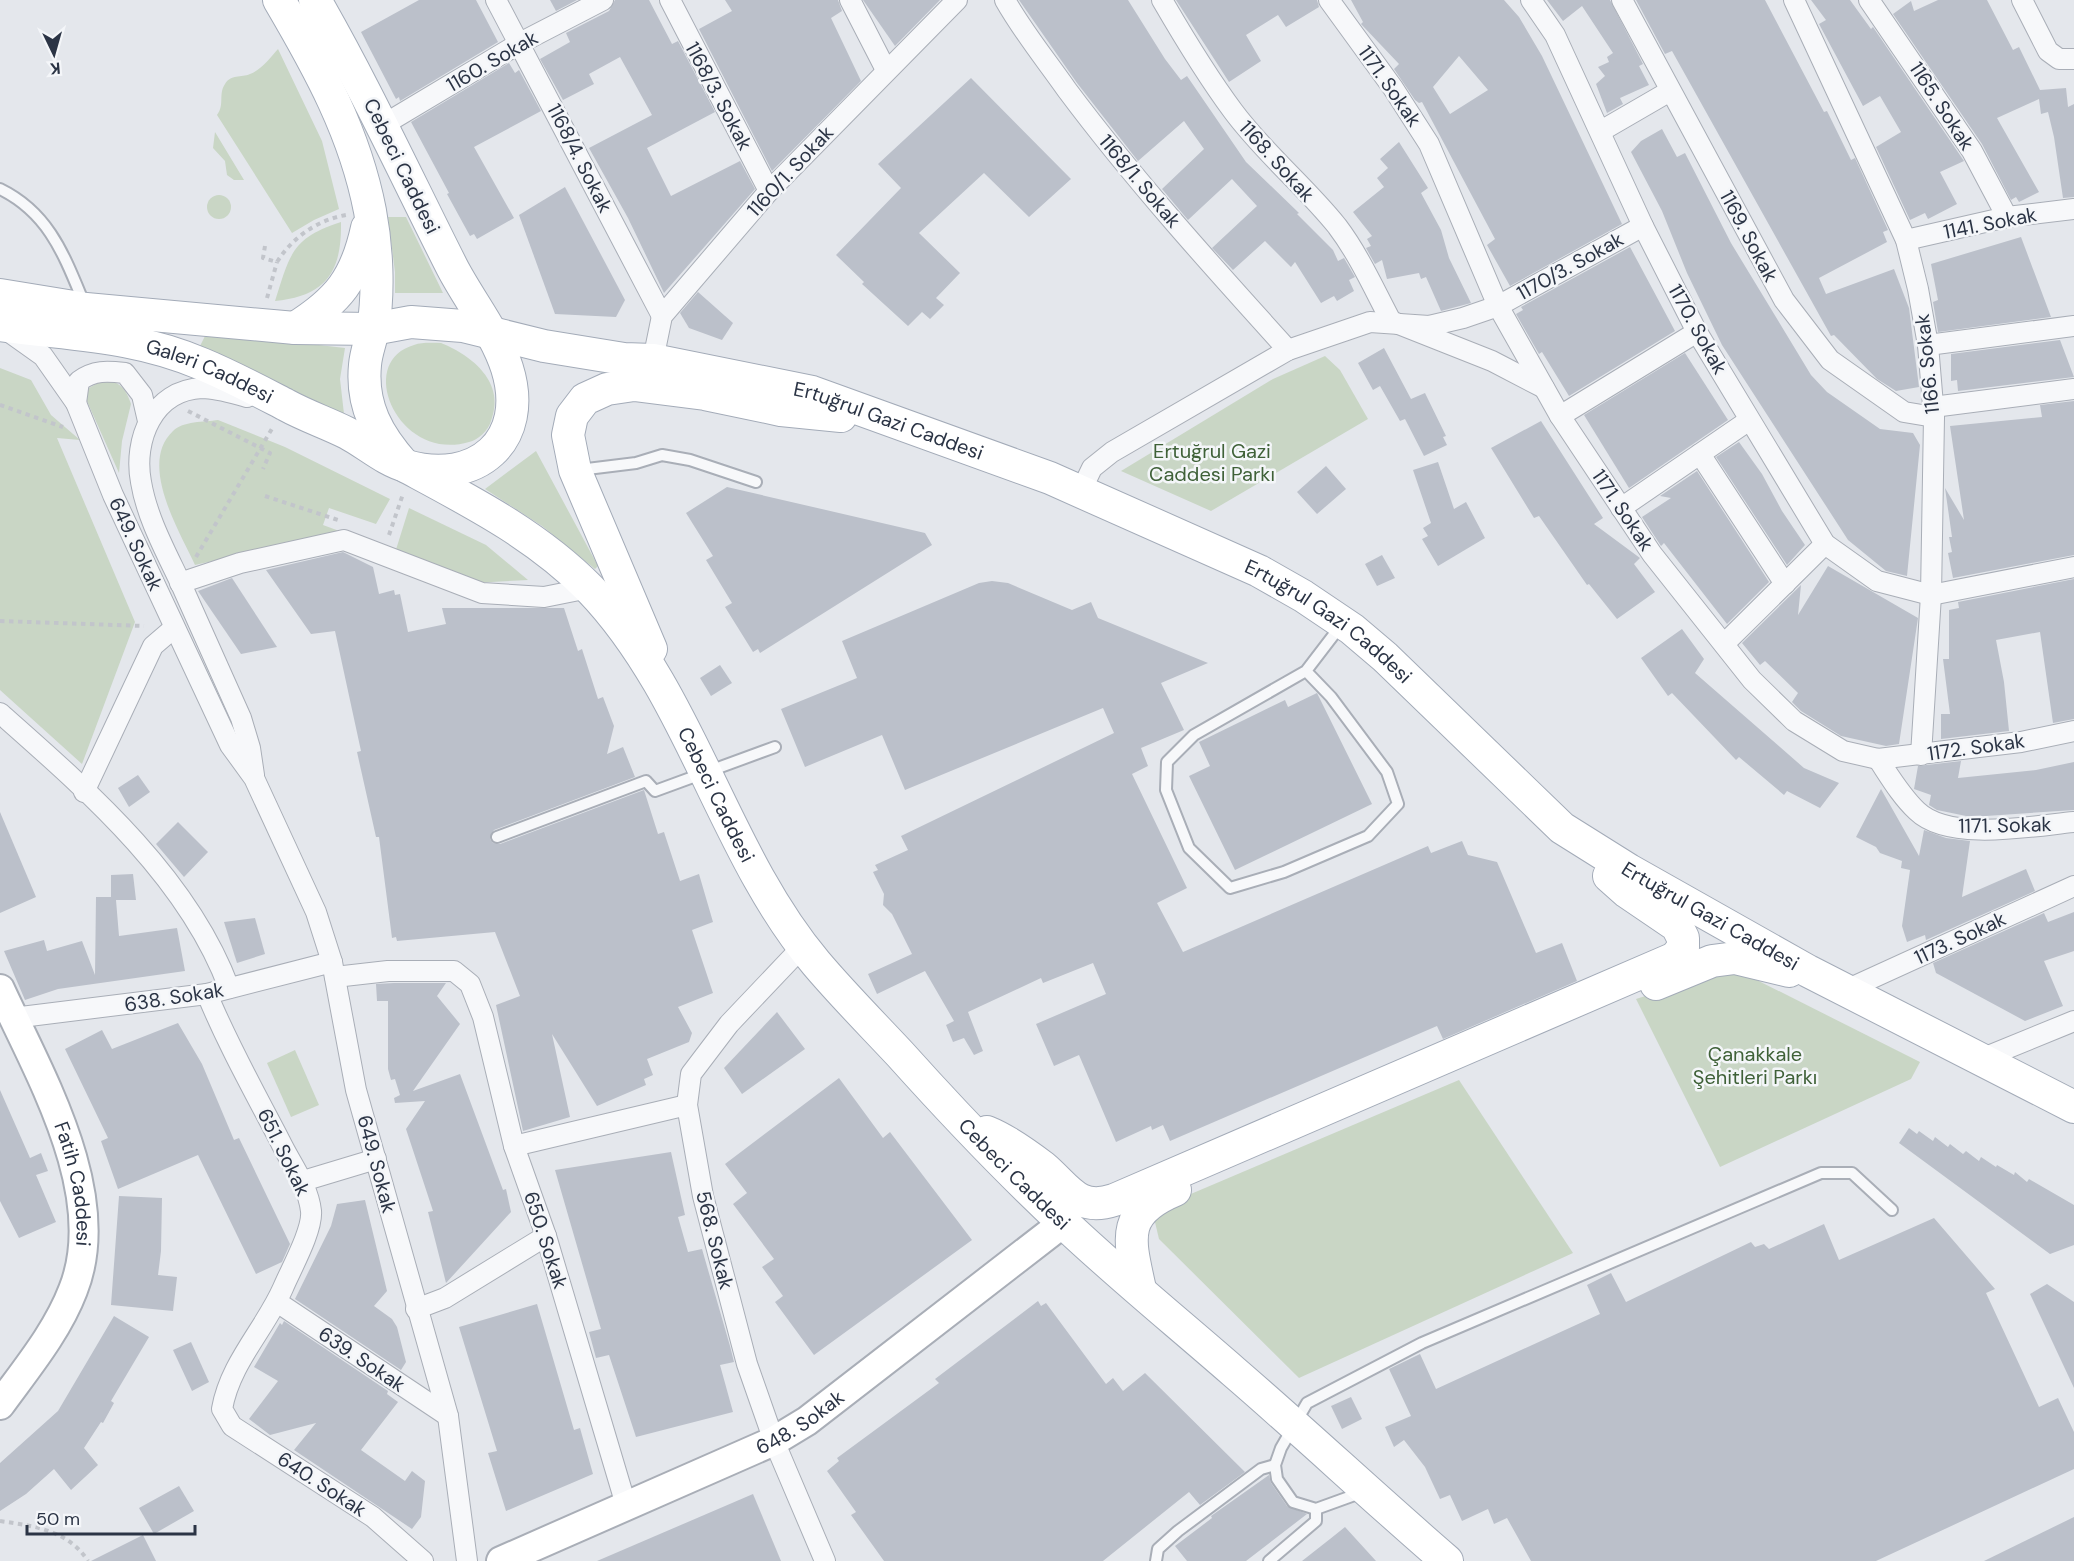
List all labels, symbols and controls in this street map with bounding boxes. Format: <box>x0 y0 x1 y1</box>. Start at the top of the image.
north arrow <box>24 24 84 84</box>
street label: 1160. Sokak <box>441 24 543 98</box>
street label: 1168/3. Sokak <box>680 37 758 155</box>
street label: 1171. Sokak <box>1353 40 1427 132</box>
street label: 1165. Sokak <box>1904 57 1980 155</box>
text: K <box>49 58 61 79</box>
street label: Cebeci Caddesi <box>358 94 446 238</box>
street label: 1168/4. Sokak <box>541 99 619 217</box>
street label: 1168. Sokak <box>1234 115 1320 207</box>
street label: 1160/1. Sokak <box>741 120 839 222</box>
street label: 1168/1. Sokak <box>1093 129 1187 233</box>
street label: 1169. Sokak <box>1714 186 1784 286</box>
street label: 1141. Sokak <box>1941 201 2039 245</box>
street label: 1170/3. Sokak <box>1512 226 1628 306</box>
street label: 1170. Sokak <box>1663 279 1733 379</box>
street label: 1166. Sokak <box>1909 313 1945 415</box>
street label: Galeri Caddesi <box>143 333 278 409</box>
street label: Ertuğrul Gazi Caddesi <box>791 376 987 466</box>
park label: Ertuğrul Gazi Caddesi Parkı <box>1149 438 1275 487</box>
street label: 1171. Sokak <box>1586 464 1660 556</box>
street label: 649. Sokak <box>103 493 169 595</box>
street label: Ertuğrul Gazi Caddesi <box>1241 553 1418 689</box>
street label: Cebeci Caddesi <box>672 722 761 867</box>
street label: 1172. Sokak <box>1926 727 2026 767</box>
street label: 1171. Sokak <box>1958 811 2052 839</box>
street label: Ertuğrul Gazi Caddesi <box>1617 856 1804 976</box>
street label: 1173. Sokak <box>1910 905 2010 971</box>
street label: 638. Sokak <box>122 976 226 1018</box>
park label: Çanakkale Şehitleri Parkı <box>1693 1041 1817 1090</box>
street label: 651. Sokak <box>252 1104 316 1200</box>
street label: 649. Sokak <box>351 1112 403 1216</box>
street label: Cebeci Caddesi <box>953 1113 1076 1235</box>
street label: Fatih Caddesi <box>48 1118 97 1247</box>
street label: 650. Sokak <box>518 1188 574 1292</box>
street label: 568. Sokak <box>690 1188 740 1292</box>
street label: 639. Sokak <box>313 1320 411 1398</box>
street label: 648. Sokak <box>752 1384 849 1460</box>
street label: 640. Sokak <box>272 1446 372 1522</box>
scale bar <box>27 1498 195 1536</box>
text: 50 m <box>36 1507 80 1531</box>

